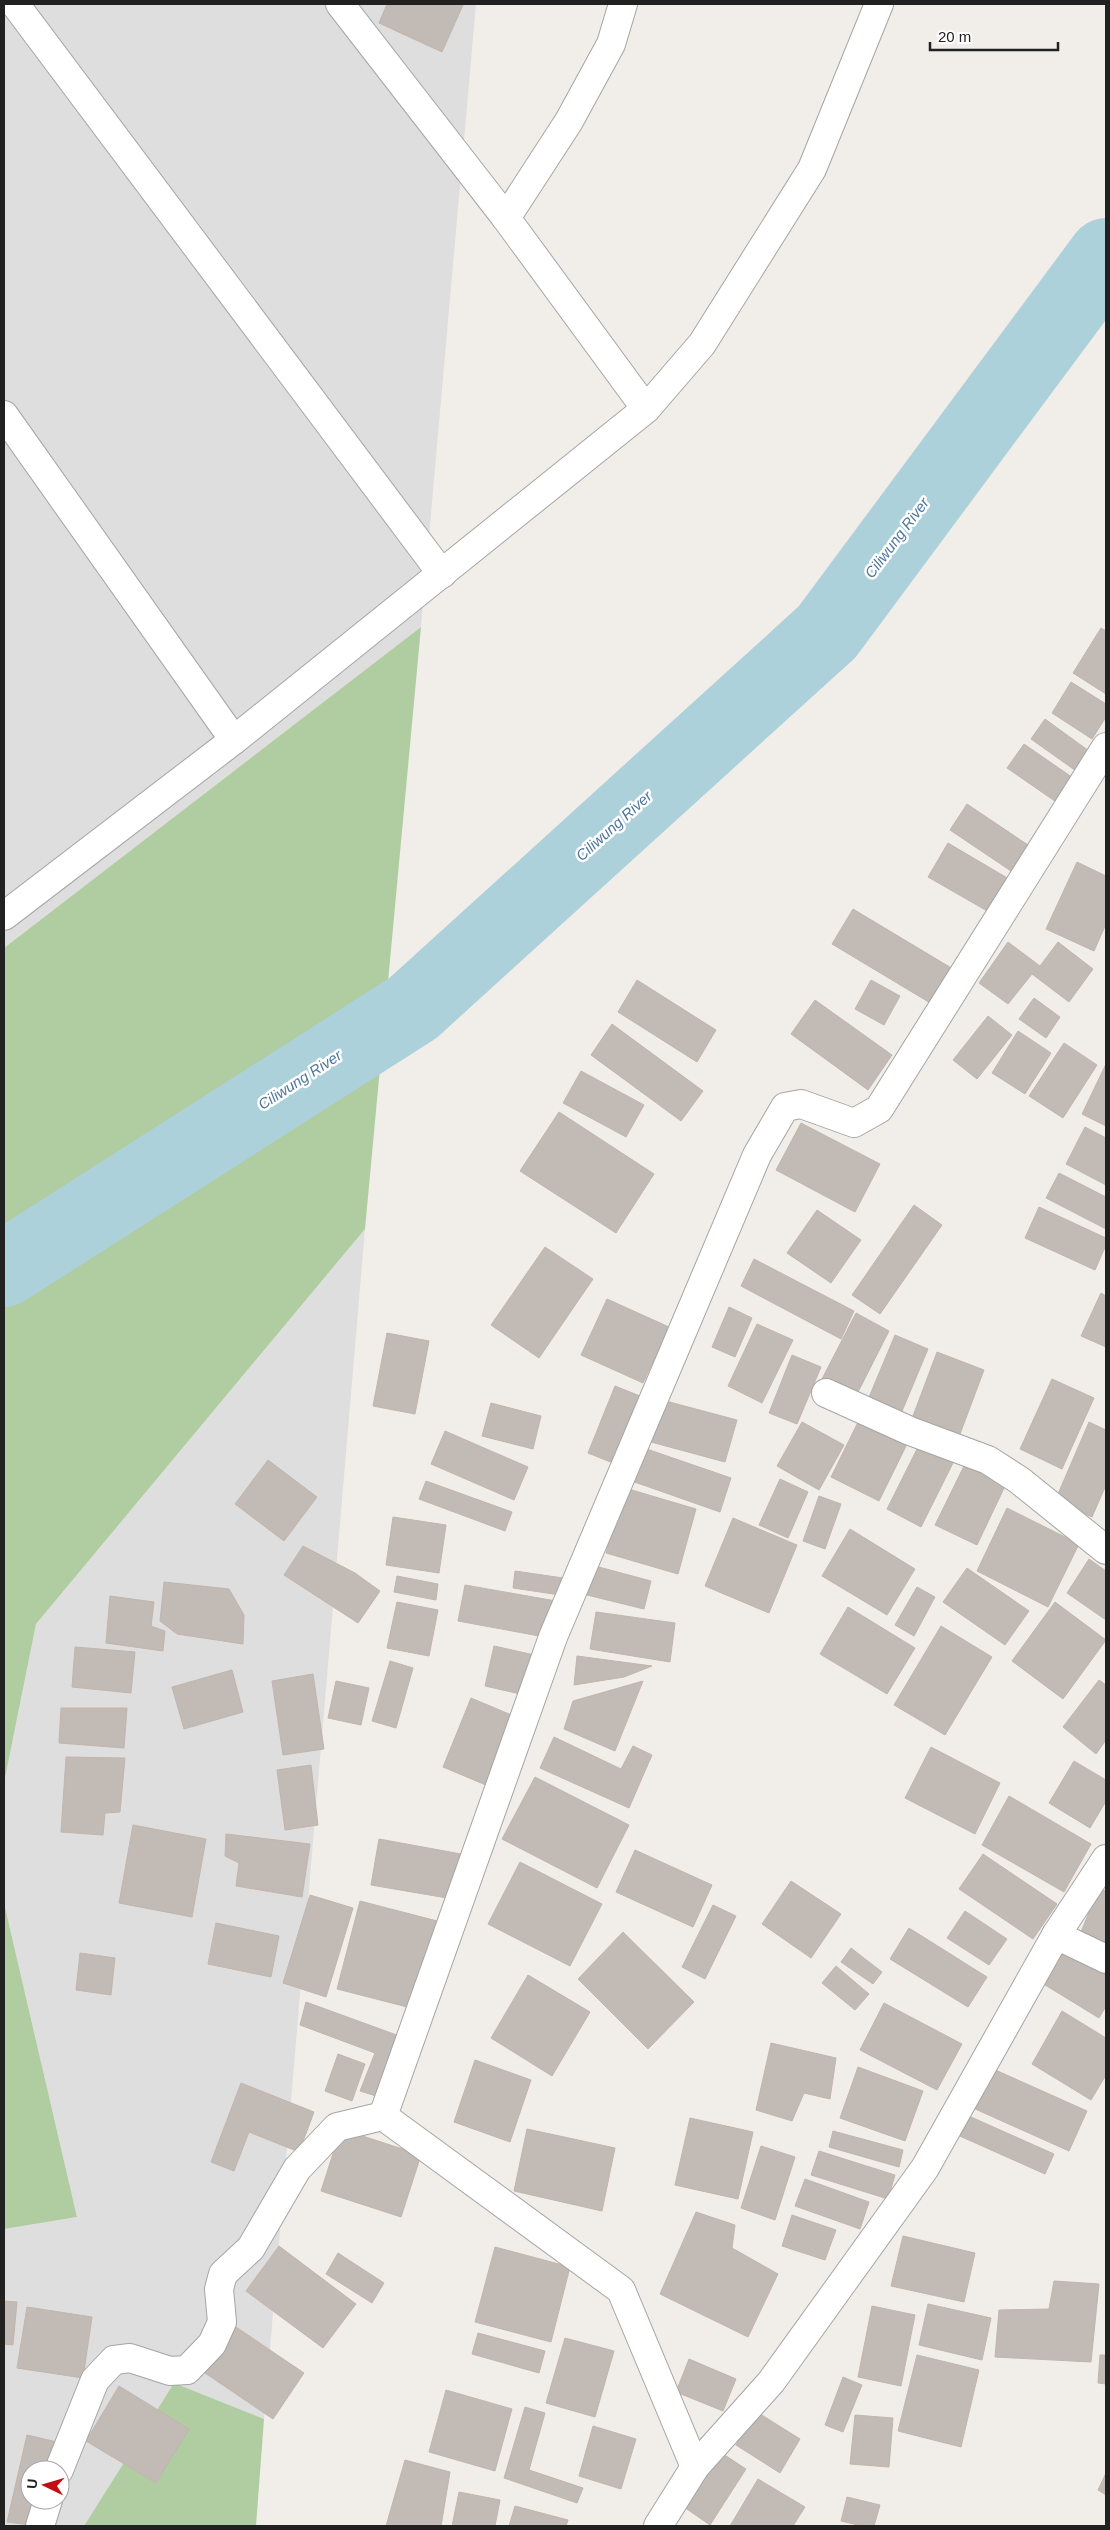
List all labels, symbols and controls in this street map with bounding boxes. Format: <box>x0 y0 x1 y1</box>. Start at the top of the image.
scale bar <box>930 20 1058 52</box>
text: 20 m <box>938 28 971 45</box>
water label: Ciliwung River <box>861 494 933 581</box>
water label: Ciliwung River <box>572 787 656 864</box>
water label: Ciliwung River <box>255 1046 345 1113</box>
north arrow <box>20 2460 70 2510</box>
text: U <box>24 2478 40 2490</box>

